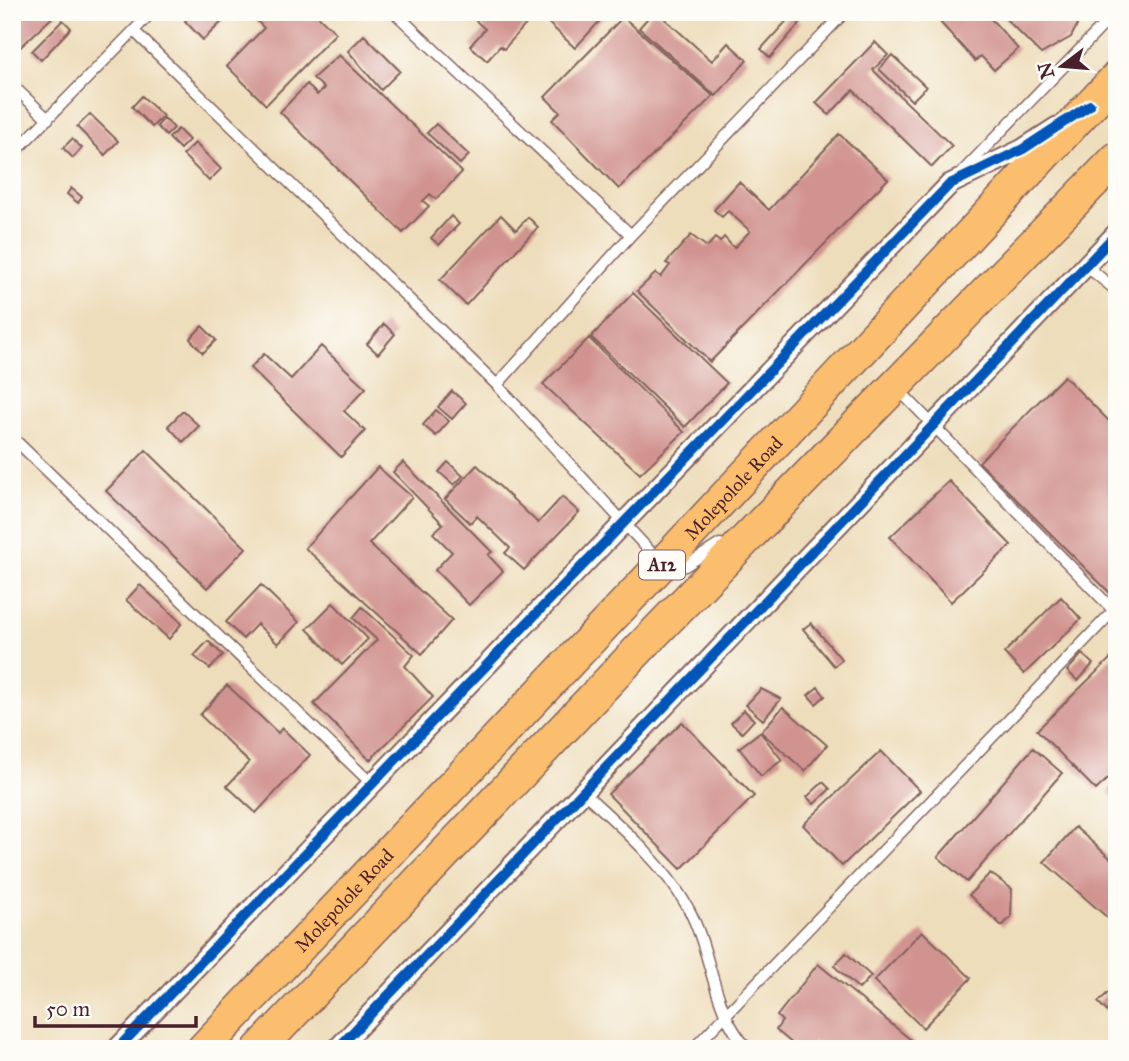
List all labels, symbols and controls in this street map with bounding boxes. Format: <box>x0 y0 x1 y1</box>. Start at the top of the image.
north arrow <box>1028 32 1098 102</box>
text: N <box>1033 60 1059 81</box>
street label: Molepolole Road <box>680 431 788 545</box>
road number: A12 <box>639 550 685 580</box>
street label: Molepolole Road <box>290 844 399 957</box>
scale bar <box>35 984 196 1028</box>
text: 50 m <box>46 996 91 1022</box>

